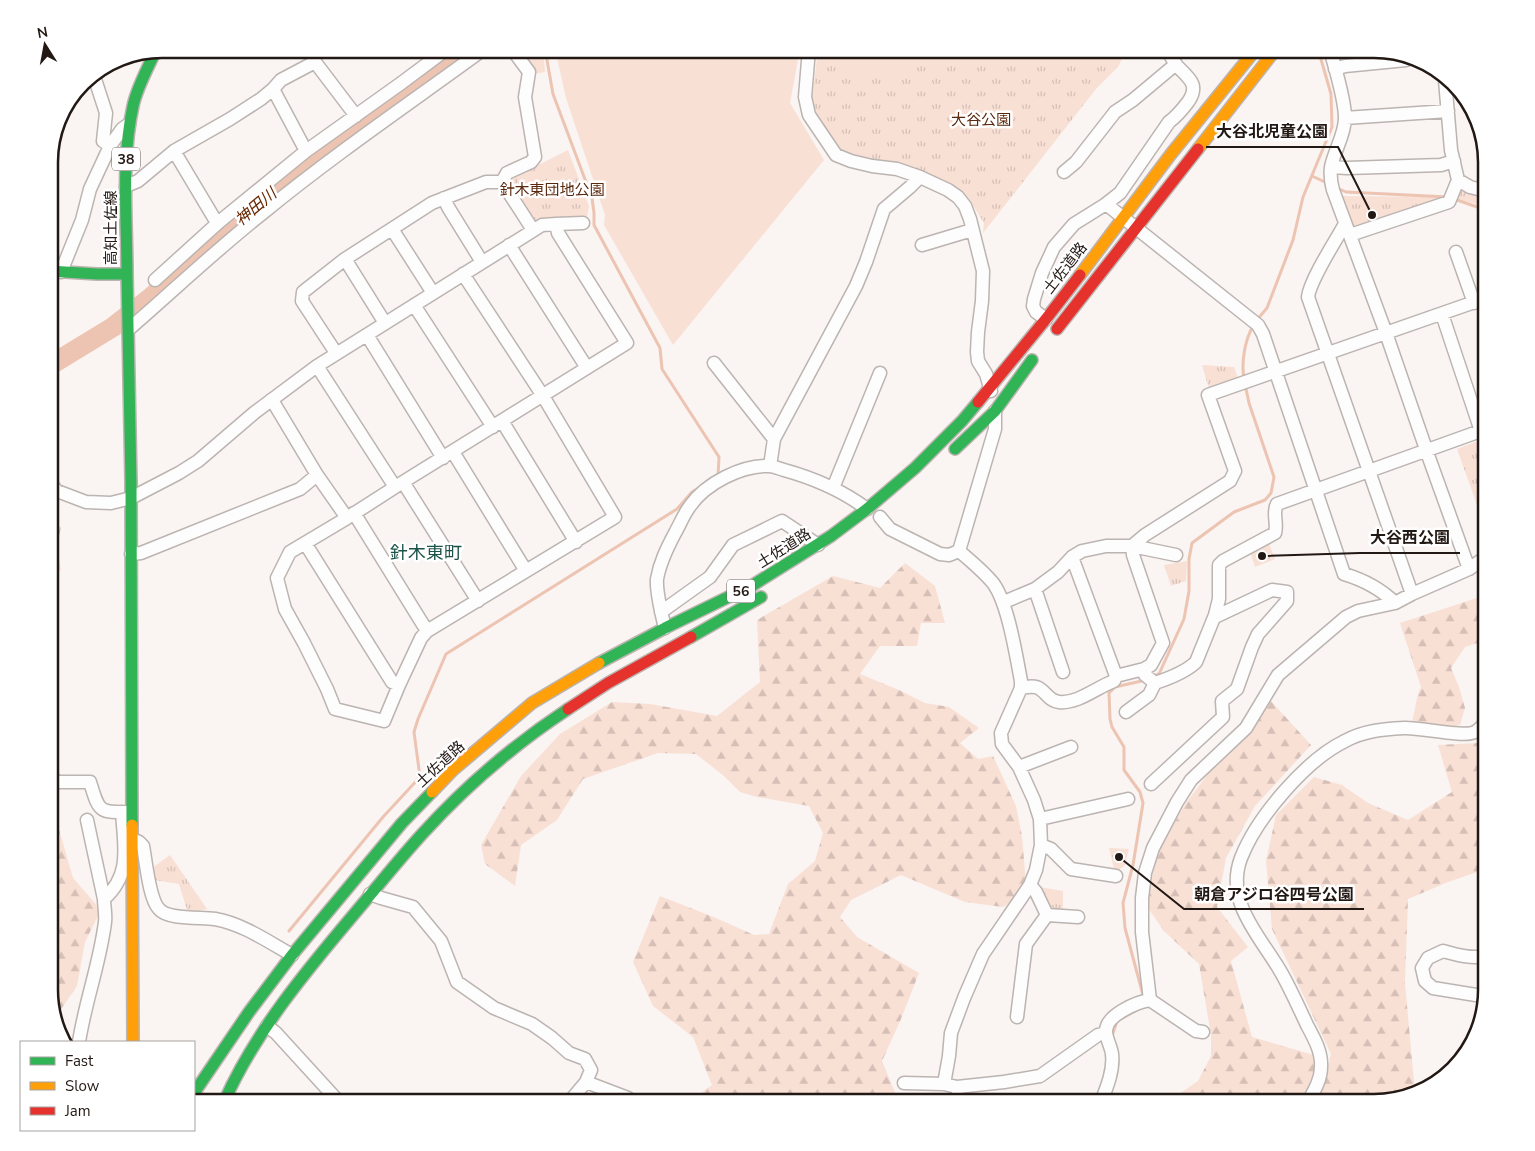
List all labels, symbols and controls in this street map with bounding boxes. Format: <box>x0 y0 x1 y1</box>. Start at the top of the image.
north arrow <box>20 20 70 70</box>
text: N <box>36 22 50 43</box>
park label: 大谷公園 <box>951 110 1011 130</box>
callout: 大谷北児童公園 <box>1206 116 1338 147</box>
text: 大谷北児童公園 <box>1216 121 1328 143</box>
road number: 38 <box>112 148 140 170</box>
park label: 針木東団地公園 <box>499 180 605 200</box>
water label: 神田川 <box>231 182 283 231</box>
street label: 高知土佐線 <box>101 190 121 266</box>
street label: 土佐道路 <box>1039 238 1091 298</box>
callout: 大谷西公園 <box>1360 522 1460 553</box>
street label: 土佐道路 <box>753 524 815 572</box>
text: 大谷西公園 <box>1370 527 1450 549</box>
district label: 針木東町 <box>390 541 462 565</box>
road number: 56 <box>727 580 755 602</box>
street label: 土佐道路 <box>411 736 469 792</box>
callout: 朝倉アジロ谷四号公園 <box>1184 878 1364 909</box>
text: 朝倉アジロ谷四号公園 <box>1194 884 1354 906</box>
legend <box>20 1041 195 1131</box>
text: Fast <box>65 1051 94 1071</box>
text: Slow <box>65 1076 100 1096</box>
text: Jam <box>64 1101 91 1121</box>

